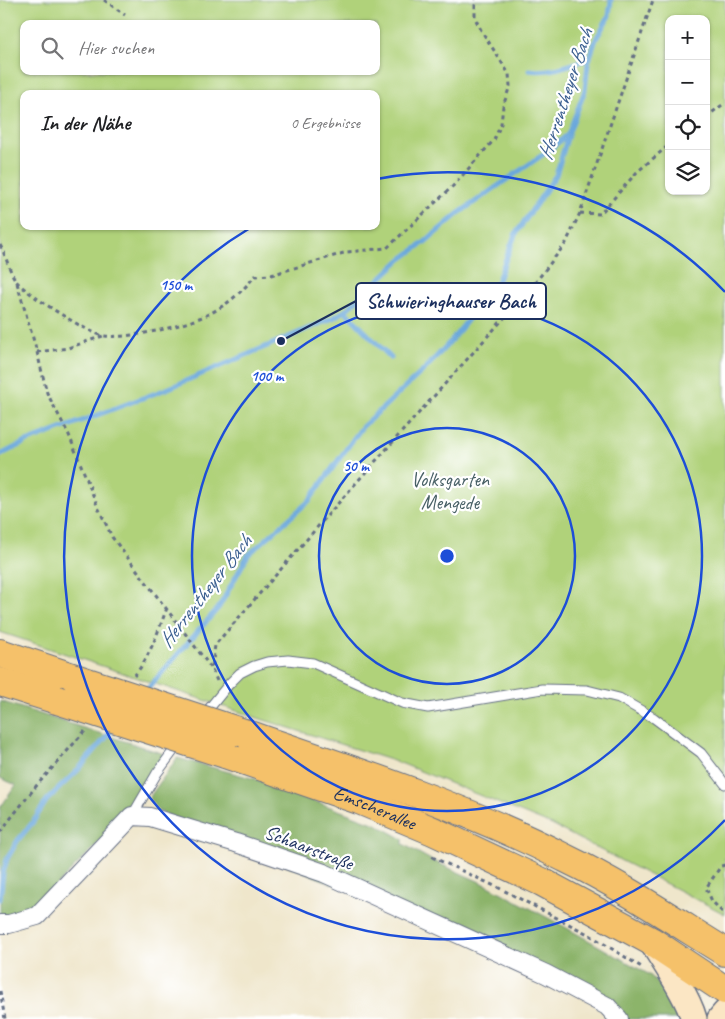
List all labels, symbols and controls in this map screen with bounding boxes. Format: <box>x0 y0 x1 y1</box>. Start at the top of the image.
map controls <box>665 15 710 195</box>
button: + <box>665 15 710 60</box>
search box <box>20 20 380 75</box>
water label: Herrentheyer Bach <box>532 24 599 163</box>
icon: search <box>38 34 66 62</box>
text: Hier suchen <box>78 36 154 60</box>
button: − <box>665 60 710 105</box>
button: locate <box>665 105 710 150</box>
text: In der Nähe <box>40 110 130 136</box>
text: 0 Ergebnisse <box>291 113 360 133</box>
button: layers <box>665 150 710 195</box>
text: 150 m <box>160 276 194 295</box>
callout: Schwieringhauser Bach <box>356 283 546 319</box>
text: Schwieringhauser Bach <box>366 288 537 314</box>
text: 100 m <box>251 367 285 386</box>
text: 50 m <box>343 457 370 476</box>
park label: Volksgarten Mengede <box>411 467 490 515</box>
water label: Herrentheyer Bach <box>153 528 258 653</box>
centre of rings <box>438 547 456 565</box>
street label: Emscherallee <box>330 780 421 836</box>
street label: Schaarstraße <box>261 819 358 876</box>

